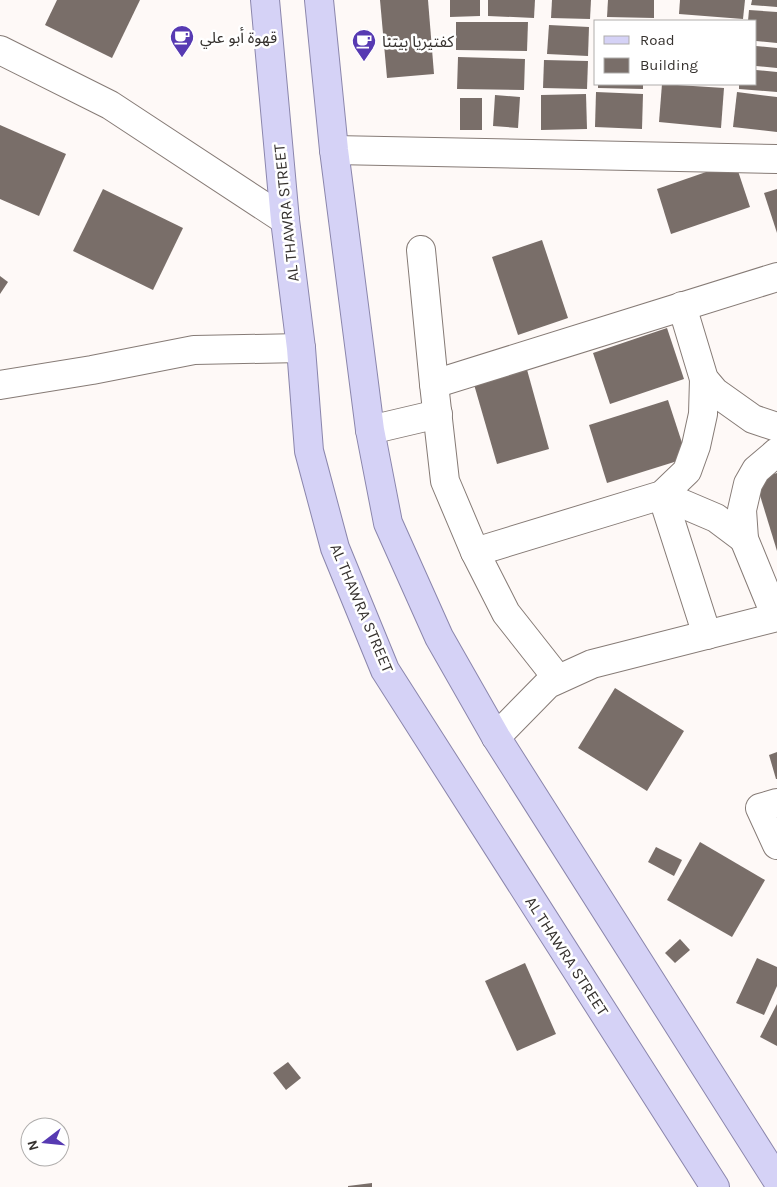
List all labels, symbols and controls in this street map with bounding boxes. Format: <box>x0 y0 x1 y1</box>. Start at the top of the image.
legend <box>594 20 757 85</box>
cafe icon: قهوة أبو علي <box>169 24 195 58</box>
place label: قهوة أبو علي <box>200 27 277 49</box>
cafe icon: كفتيريا بيتنا <box>351 28 377 62</box>
text: Road <box>640 31 675 49</box>
place label: كفتيريا بيتنا <box>382 32 454 51</box>
text: Building <box>640 56 698 74</box>
street label: AL THAWRA STREET <box>269 143 303 283</box>
street label: AL THAWRA STREET <box>326 541 398 675</box>
street label: AL THAWRA STREET <box>521 893 613 1019</box>
north arrow <box>20 1117 70 1167</box>
text: N <box>23 1138 43 1153</box>

